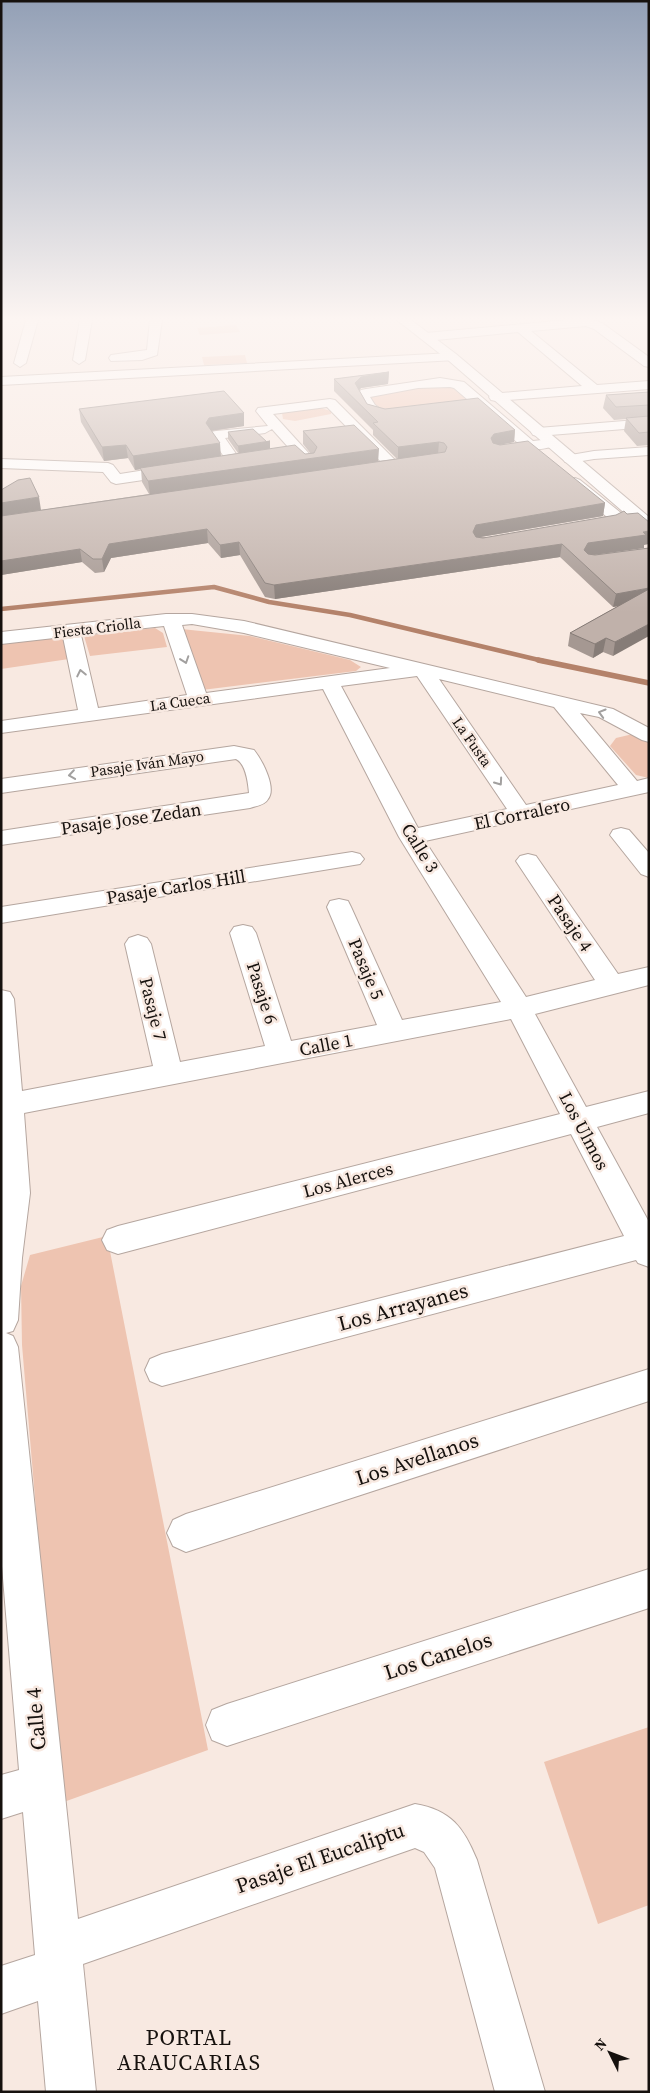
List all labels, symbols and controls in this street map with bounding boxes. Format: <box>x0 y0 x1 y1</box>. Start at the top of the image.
street label: Fiesta Criolla <box>52 612 142 643</box>
one-way arrow <box>179 655 189 663</box>
one-way arrow <box>76 668 86 677</box>
street label: La Cueca <box>148 687 212 716</box>
one-way arrow <box>598 709 607 719</box>
street label: La Fusta <box>448 713 497 771</box>
street label: Pasaje Iván Mayo <box>89 745 205 782</box>
one-way arrow <box>68 770 76 780</box>
one-way arrow <box>493 776 502 785</box>
street label: El Corralero <box>472 791 572 836</box>
street label: Pasaje Jose Zedan <box>59 796 203 841</box>
street label: Calle 3 <box>396 818 445 877</box>
street label: Pasaje Carlos Hill <box>105 863 247 910</box>
street label: Pasaje 4 <box>542 889 599 956</box>
street label: Pasaje 5 <box>342 934 390 1003</box>
street label: Pasaje 6 <box>241 958 284 1027</box>
street label: Pasaje 7 <box>134 975 173 1043</box>
street label: Calle 1 <box>297 1027 355 1062</box>
street label: Los Ulmos <box>553 1087 616 1174</box>
street label: Los Alerces <box>300 1155 396 1204</box>
street label: Los Arrayanes <box>335 1275 471 1338</box>
street label: Los Avellanos <box>352 1425 482 1492</box>
street label: Los Canelos <box>380 1624 496 1687</box>
street label: Calle 4 <box>18 1686 53 1751</box>
street label: Pasaje El Eucaliptu <box>231 1815 408 1900</box>
district label: PORTAL ARAUCARIAS <box>117 2022 261 2077</box>
north arrow <box>585 2028 635 2078</box>
text: N <box>589 2034 611 2055</box>

